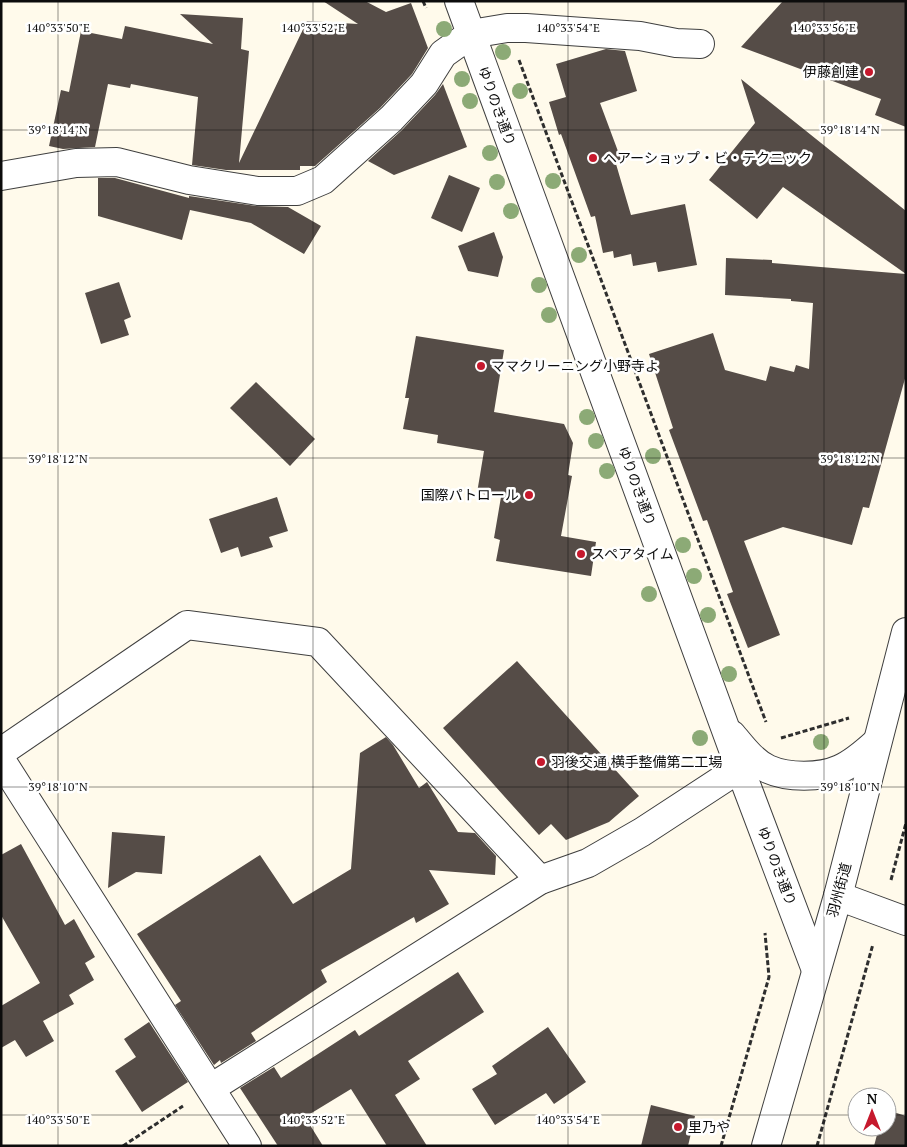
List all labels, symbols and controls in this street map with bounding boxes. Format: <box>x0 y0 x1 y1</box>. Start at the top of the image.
text: 140°33'50"E <box>26 20 90 35</box>
text: 140°33'52"E <box>281 20 345 35</box>
text: 140°33'54"E <box>536 20 600 35</box>
text: 140°33'56"E <box>792 20 856 35</box>
place label: 伊藤創建 <box>803 62 859 81</box>
street label: ゆりのき通り <box>474 63 521 148</box>
marker: 伊藤創建 <box>863 66 875 78</box>
text: 39°18'14"N <box>28 122 88 137</box>
text: 39°18'14"N <box>820 122 880 137</box>
place label: ヘアーショップ・ビ・テクニック <box>603 148 812 167</box>
marker: ヘアーショップ・ビ・テクニック <box>587 152 599 164</box>
place label: ママクリーニング小野寺よ <box>491 356 659 375</box>
marker: ママクリーニング小野寺よ <box>475 360 487 372</box>
street label: ゆりのき通り <box>614 443 661 528</box>
text: 39°18'12"N <box>28 451 88 466</box>
text: 39°18'12"N <box>820 451 880 466</box>
place label: 国際パトロール <box>421 485 519 504</box>
marker: 国際パトロール <box>523 489 535 501</box>
place label: スペアタイム <box>591 544 674 563</box>
marker: スペアタイム <box>575 548 587 560</box>
place label: 羽後交通 横手整備第二工場 <box>551 752 722 771</box>
marker: 羽後交通 横手整備第二工場 <box>535 756 547 768</box>
text: 39°18'10"N <box>28 779 88 794</box>
text: 39°18'10"N <box>820 779 880 794</box>
street label: ゆりのき通り <box>754 823 801 908</box>
street label: 羽州街道 <box>822 860 855 919</box>
north arrow <box>847 1087 897 1137</box>
text: N <box>867 1089 878 1108</box>
text: 140°33'50"E <box>26 1112 90 1127</box>
text: 140°33'52"E <box>281 1112 345 1127</box>
text: 140°33'54"E <box>536 1112 600 1127</box>
place label: 里乃や <box>688 1117 730 1136</box>
marker: 里乃や <box>672 1121 684 1133</box>

